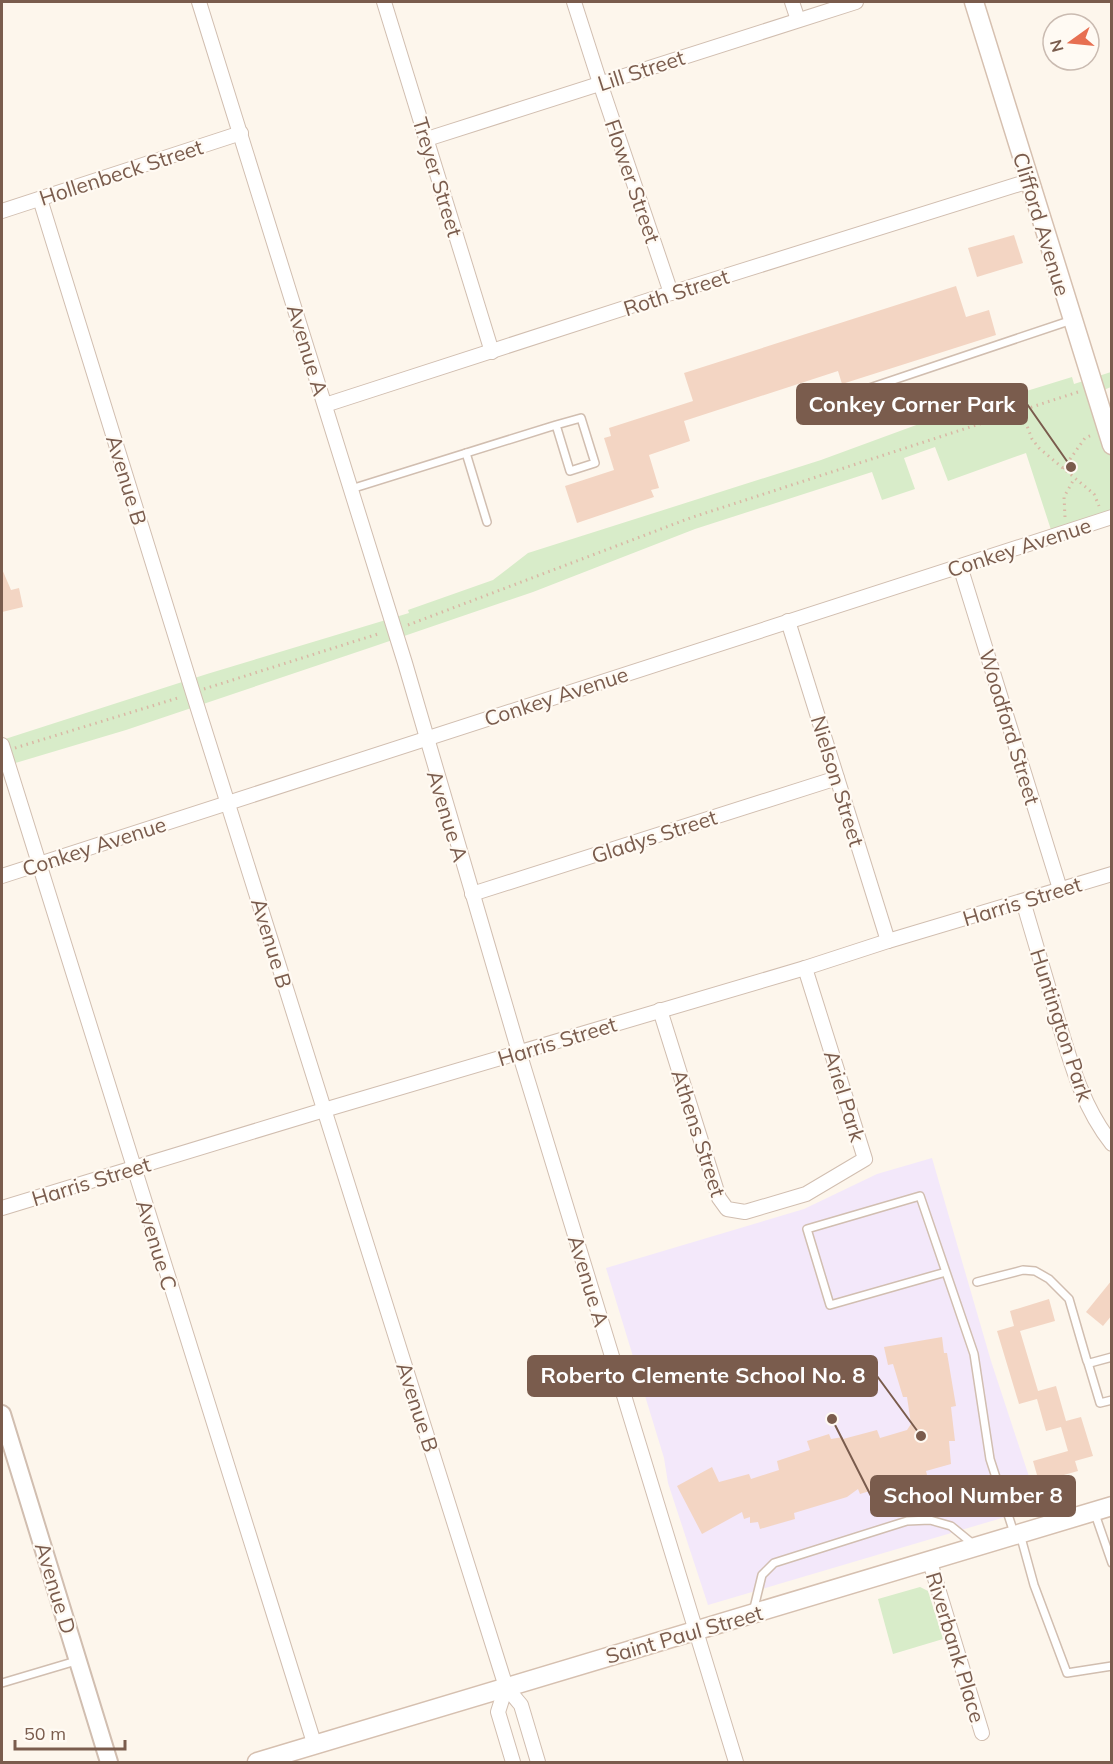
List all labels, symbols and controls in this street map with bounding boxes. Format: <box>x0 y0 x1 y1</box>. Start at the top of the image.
north arrow <box>1041 12 1101 72</box>
text: N <box>1045 37 1068 54</box>
street label: Lill Street <box>594 44 688 96</box>
street label: Treyer Street <box>408 114 468 240</box>
street label: Flower Street <box>600 116 666 246</box>
street label: Hollenbeck Street <box>36 133 206 211</box>
street label: Clifford Avenue <box>1008 149 1076 299</box>
street label: Roth Street <box>620 263 732 321</box>
street label: Avenue A <box>282 301 334 399</box>
callout: Conkey Corner Park <box>797 384 1027 424</box>
text: Conkey Corner Park <box>809 390 1016 418</box>
street label: Avenue B <box>101 432 153 528</box>
street label: Conkey Avenue <box>944 512 1094 582</box>
street label: Woodford Street <box>974 646 1046 808</box>
street label: Conkey Avenue <box>481 661 631 731</box>
street label: Nielson Street <box>806 712 870 850</box>
street label: Avenue A <box>422 767 474 865</box>
street label: Gladys Street <box>588 803 720 869</box>
street label: Conkey Avenue <box>19 811 169 881</box>
street label: Harris Street <box>959 871 1085 931</box>
street label: Avenue B <box>246 895 298 991</box>
street label: Huntington Park <box>1025 945 1099 1105</box>
street label: Harris Street <box>494 1011 620 1071</box>
street label: Ariel Park <box>819 1047 871 1145</box>
street label: Athens Street <box>666 1066 732 1200</box>
street label: Harris Street <box>28 1151 154 1211</box>
street label: Avenue C <box>131 1197 183 1293</box>
street label: Avenue A <box>563 1232 615 1330</box>
callout: Roberto Clemente School No. 8 <box>528 1356 877 1396</box>
street label: Avenue B <box>391 1359 445 1455</box>
text: Roberto Clemente School No. 8 <box>541 1361 866 1389</box>
callout: School Number 8 <box>871 1476 1075 1516</box>
text: School Number 8 <box>883 1481 1063 1509</box>
street label: Avenue D <box>30 1539 82 1637</box>
street label: Riverbank Place <box>921 1568 991 1726</box>
street label: Saint Paul Street <box>602 1599 766 1669</box>
scale bar <box>15 1713 124 1751</box>
text: 50 m <box>24 1722 66 1745</box>

